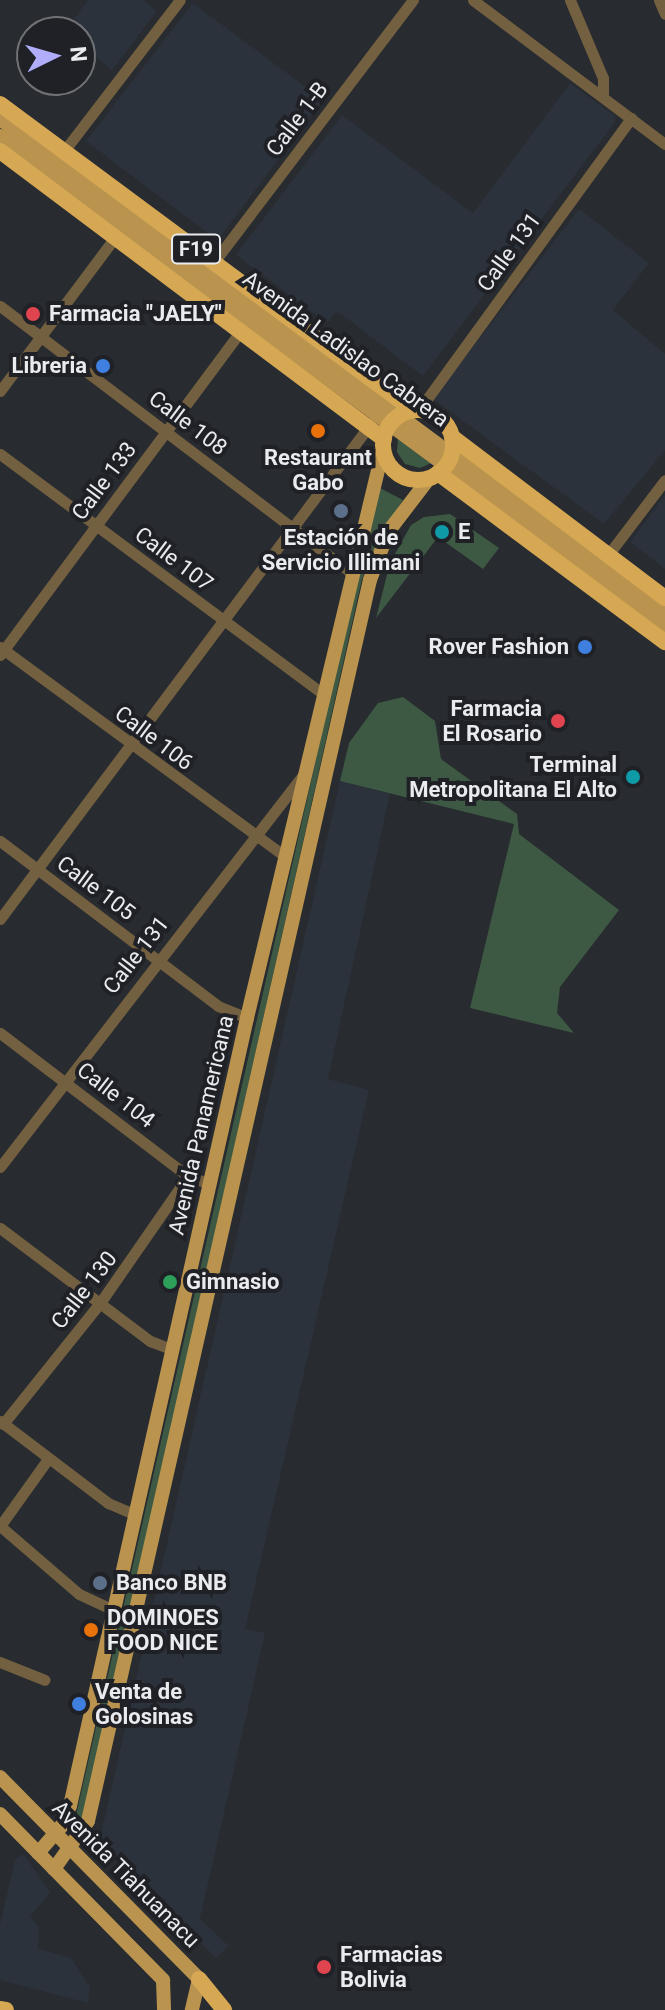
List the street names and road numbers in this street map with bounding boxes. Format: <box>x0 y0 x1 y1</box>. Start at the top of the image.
street label: Calle 1-B <box>261 77 333 161</box>
street label: Calle 131 <box>472 207 546 297</box>
road number: F19 <box>170 233 222 265</box>
street label: Avenida Ladislao Cabrera <box>238 265 454 433</box>
street label: Calle 108 <box>144 385 232 461</box>
street label: Calle 133 <box>66 437 142 525</box>
street label: Calle 107 <box>130 521 218 597</box>
street label: Calle 106 <box>110 700 198 776</box>
street label: Calle 105 <box>52 850 140 926</box>
street label: Calle 131 <box>98 911 174 999</box>
street label: Avenida Panamericana <box>163 1013 239 1237</box>
street label: Calle 104 <box>72 1057 160 1133</box>
street label: Calle 130 <box>46 1246 122 1334</box>
street label: Avenida Tiahuanacu <box>47 1795 205 1953</box>

